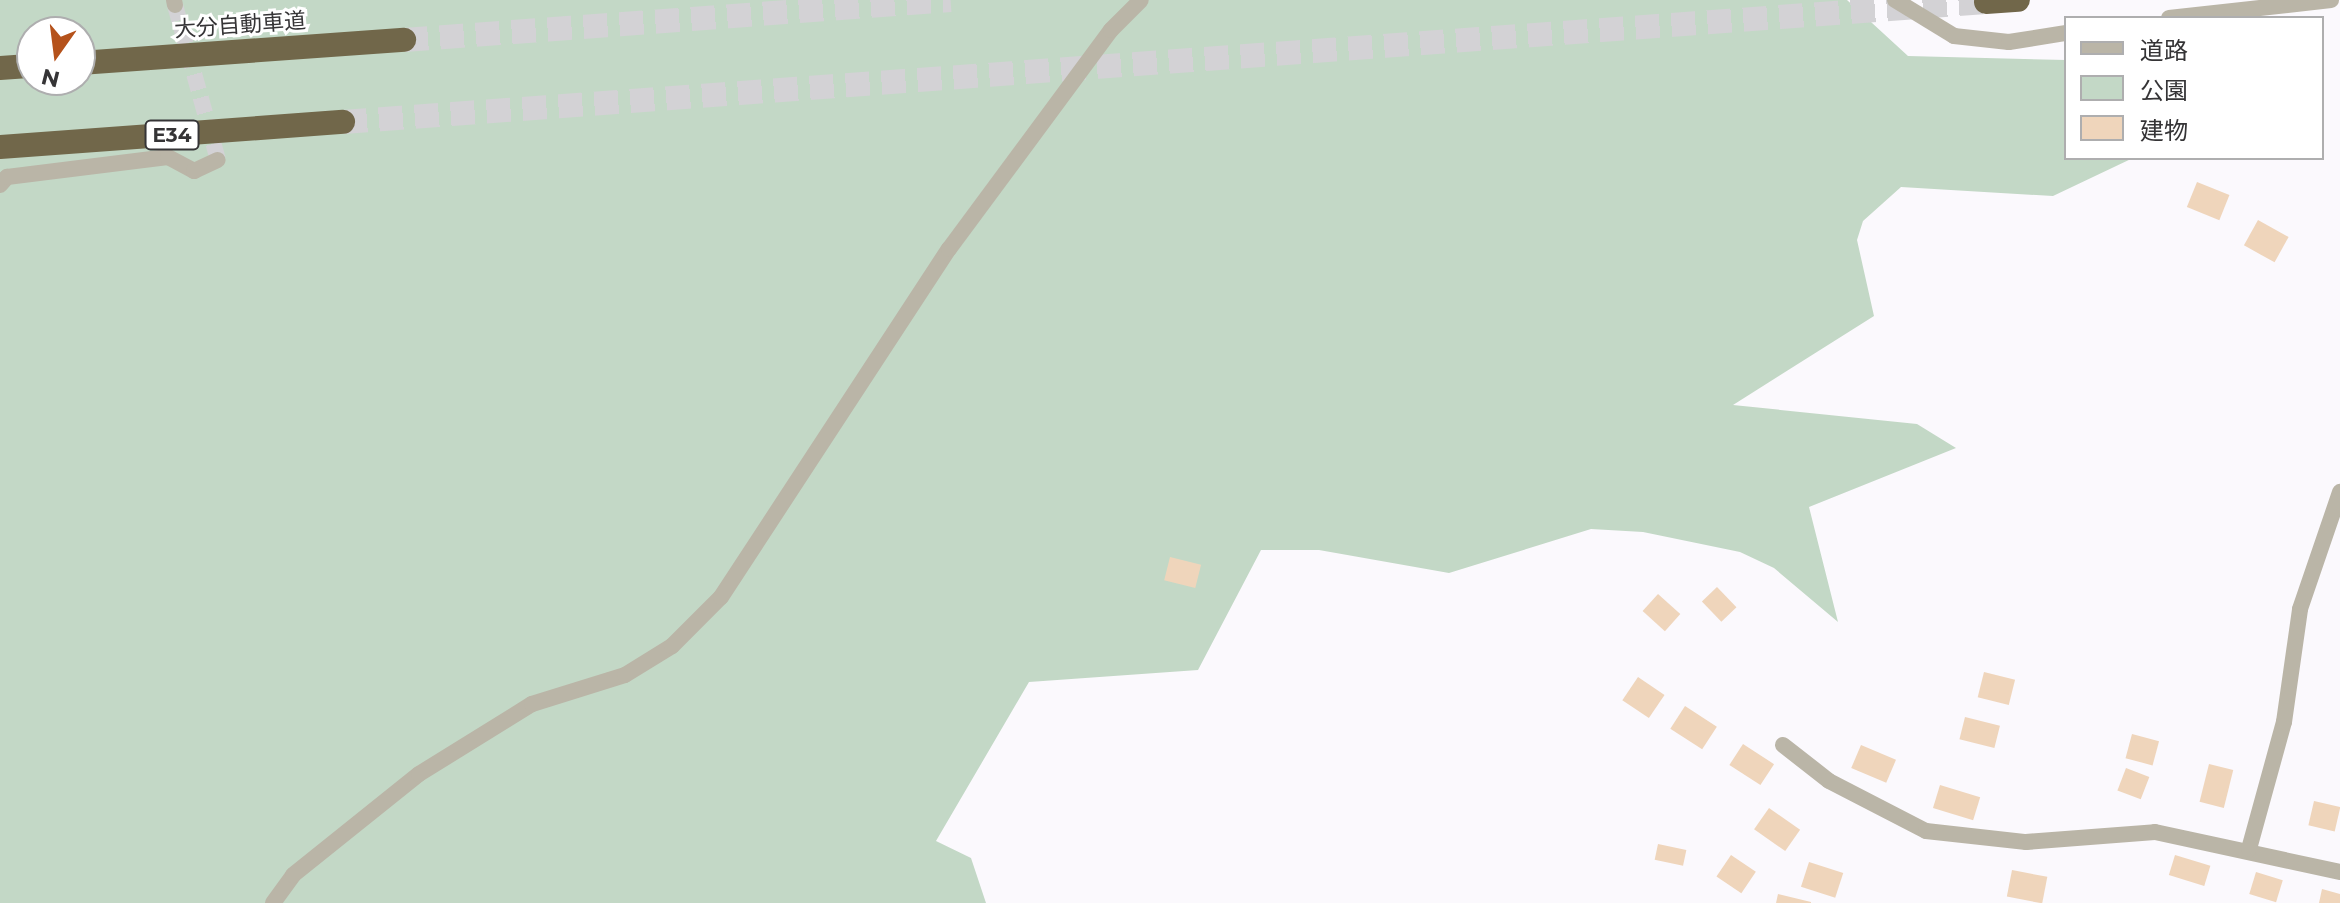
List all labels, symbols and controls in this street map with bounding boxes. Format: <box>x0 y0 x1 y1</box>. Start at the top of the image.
street label: 大分自動車道 <box>173 7 307 43</box>
north arrow <box>16 16 96 96</box>
legend <box>2064 16 2324 160</box>
text: 道路 <box>2140 36 2188 65</box>
text: N <box>39 63 62 93</box>
text: 公園 <box>2140 76 2188 105</box>
text: 建物 <box>2140 116 2188 145</box>
road number: E34 <box>144 119 200 151</box>

